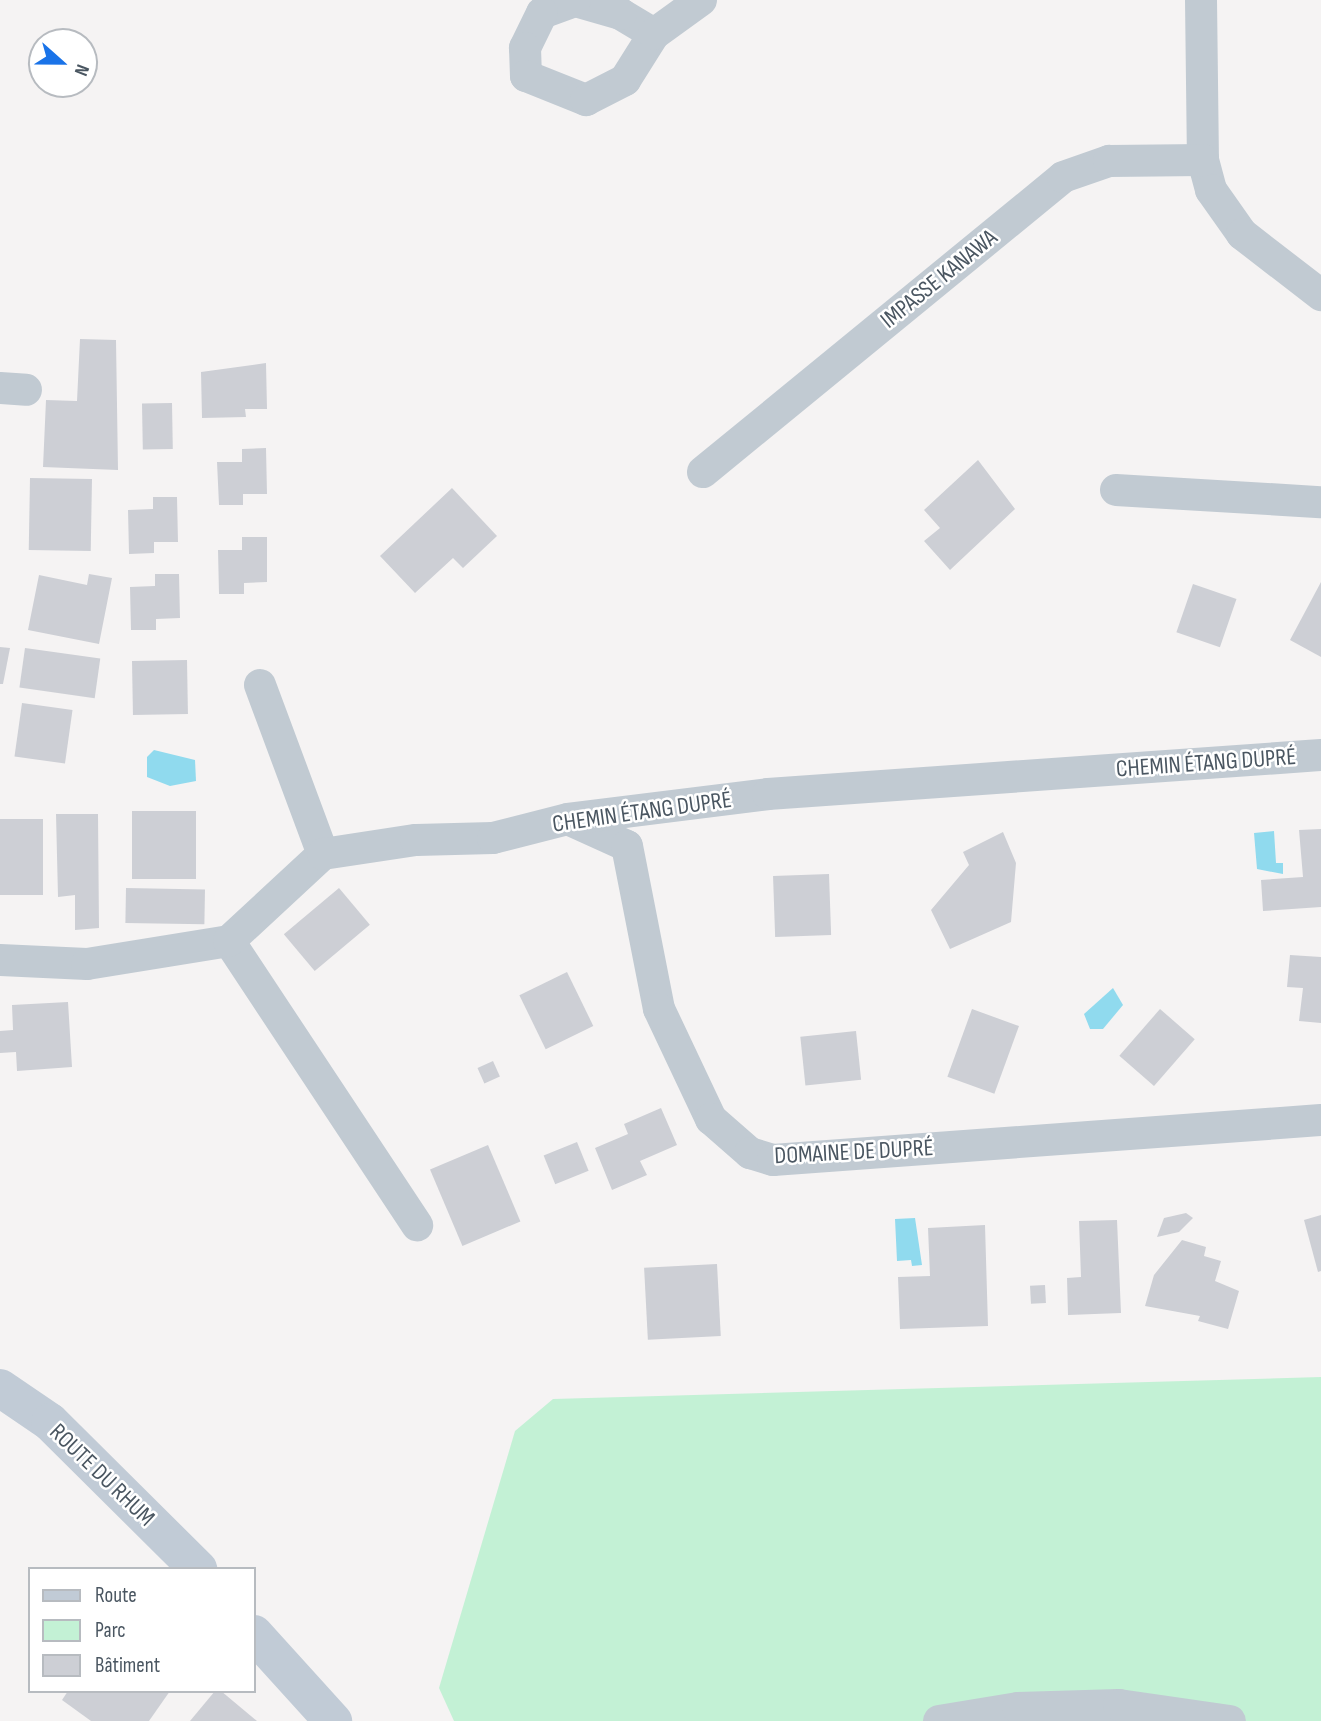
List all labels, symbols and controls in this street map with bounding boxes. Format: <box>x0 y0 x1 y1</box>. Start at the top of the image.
north arrow <box>28 28 98 98</box>
text: N <box>69 61 94 79</box>
street label: IMPASSE KANAWA <box>875 223 1003 335</box>
street label: CHEMIN ÉTANG DUPRÉ <box>1115 742 1297 784</box>
street label: CHEMIN ÉTANG DUPRÉ <box>551 785 733 839</box>
street label: DOMAINE DE DUPRÉ <box>774 1133 934 1171</box>
street label: ROUTE DU RHUM <box>43 1418 161 1532</box>
legend <box>28 1567 256 1693</box>
text: Route <box>95 1583 137 1608</box>
text: Parc <box>95 1618 126 1643</box>
text: Bâtiment <box>95 1653 160 1678</box>

